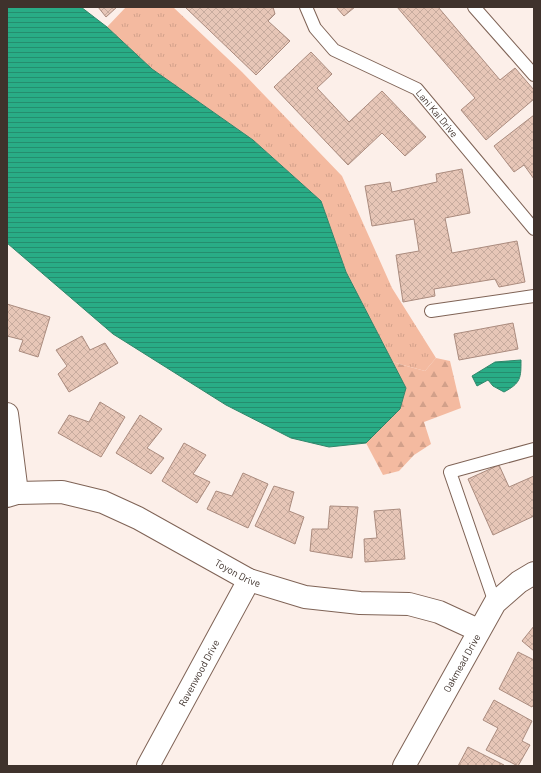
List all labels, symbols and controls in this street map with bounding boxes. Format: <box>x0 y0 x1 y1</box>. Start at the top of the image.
street label: Lani Kai Drive <box>414 87 461 140</box>
street label: Toyon Drive <box>213 556 262 589</box>
street label: Oakmead Drive <box>441 632 483 694</box>
street label: Ravenwood Drive <box>176 637 222 708</box>

